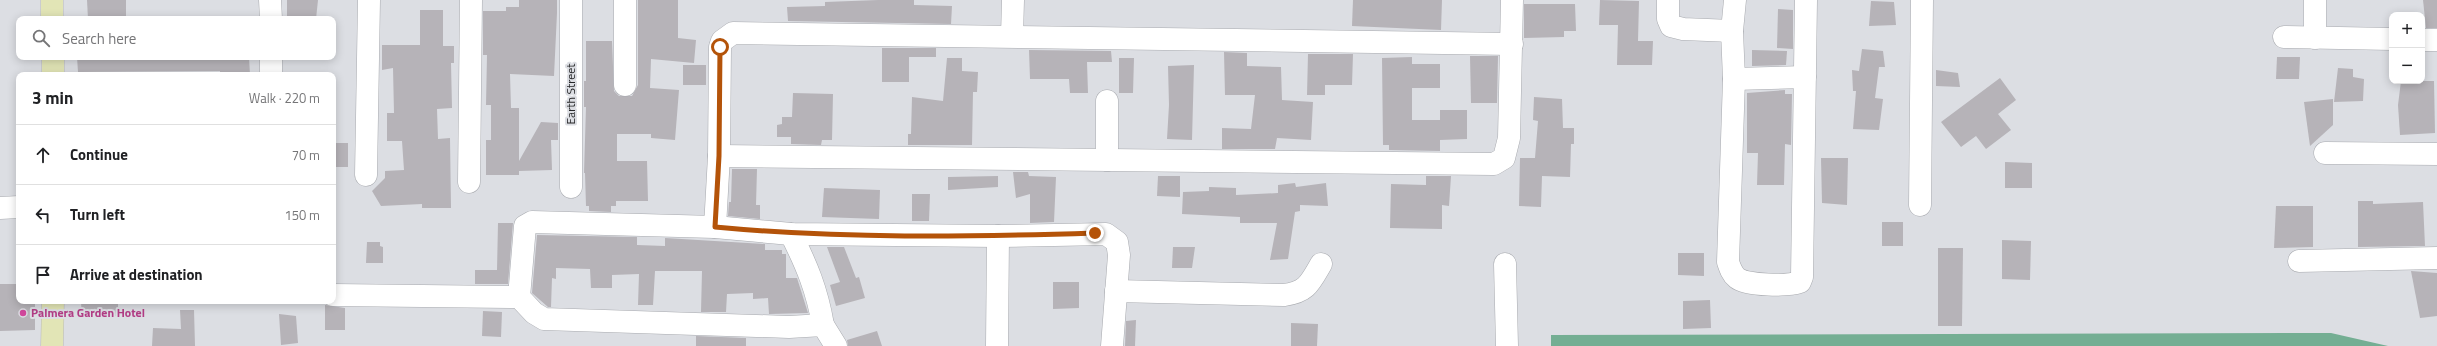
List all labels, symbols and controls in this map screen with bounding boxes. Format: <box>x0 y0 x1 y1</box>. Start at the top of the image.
map controls <box>2389 12 2425 84</box>
button: + <box>2389 12 2425 48</box>
search box <box>16 16 336 60</box>
icon: search <box>30 27 52 49</box>
text: Search here <box>62 27 136 50</box>
route start <box>711 38 729 56</box>
button: − <box>2389 48 2425 84</box>
street label: Earth Street <box>561 63 580 125</box>
text: 3 min <box>32 85 73 111</box>
text: Walk · 220 m <box>249 88 320 108</box>
text: Continue <box>70 143 128 166</box>
icon: ahead <box>32 144 54 166</box>
text: 70 m <box>292 145 320 165</box>
text: Turn left <box>70 203 125 226</box>
icon: left <box>32 204 54 226</box>
text: 150 m <box>284 205 320 225</box>
route end <box>1086 224 1104 242</box>
text: Arrive at destination <box>70 263 203 286</box>
icon: arrive <box>32 264 54 286</box>
place label: Palmera Garden Hotel <box>31 303 145 322</box>
marker: Palmera Garden Hotel <box>18 308 28 318</box>

